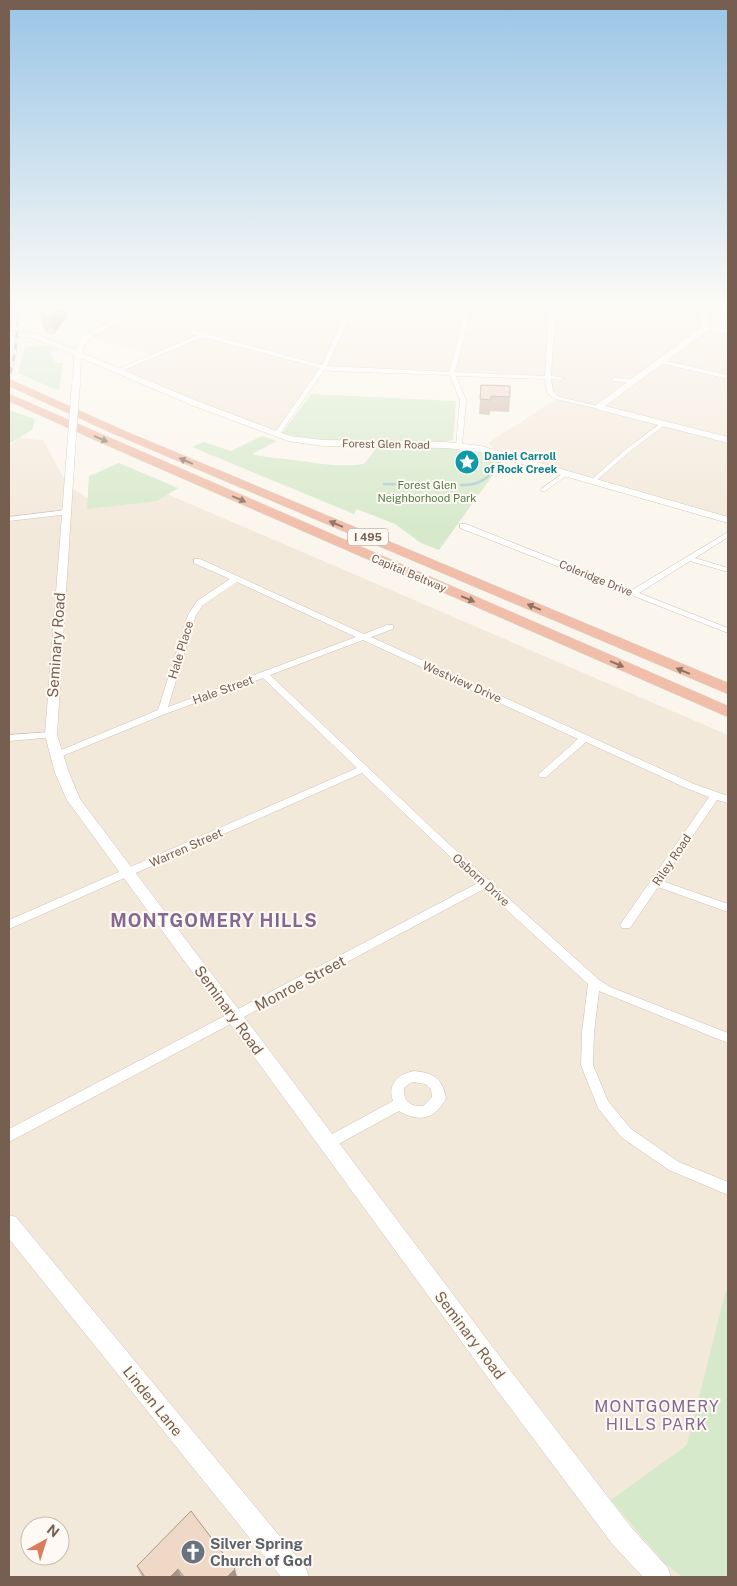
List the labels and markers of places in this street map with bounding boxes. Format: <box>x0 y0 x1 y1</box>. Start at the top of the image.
place icon: Daniel Carroll of Rock Creek <box>454 449 480 475</box>
place label: Daniel Carroll of Rock Creek <box>484 450 558 475</box>
place label: Silver Spring Church of God <box>210 1535 312 1569</box>
church icon: Silver Spring Church of God <box>180 1539 206 1565</box>

